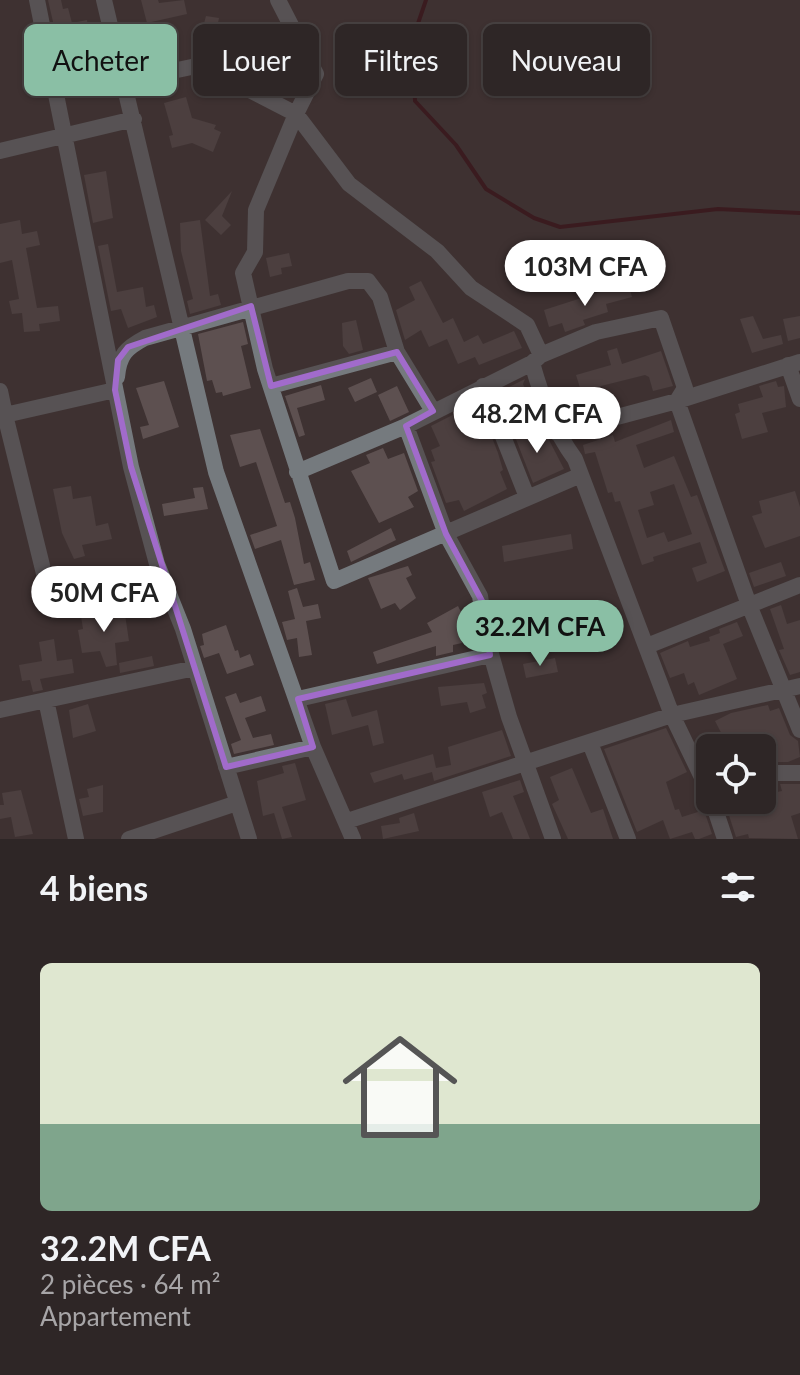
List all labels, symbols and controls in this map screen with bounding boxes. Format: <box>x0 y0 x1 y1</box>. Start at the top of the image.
chip: Acheter <box>24 24 177 96</box>
chip: Louer <box>193 24 319 96</box>
chip: Filtres <box>335 24 467 96</box>
chip: Nouveau <box>483 24 650 96</box>
pin: 103M CFA <box>502 240 668 308</box>
text: 103M CFA <box>523 250 647 282</box>
pin: 48.2M CFA <box>445 387 629 455</box>
text: 48.2M CFA <box>472 397 602 429</box>
pin: 50M CFA <box>30 566 178 634</box>
text: 50M CFA <box>49 576 159 608</box>
pin: 32.2M CFA <box>448 600 632 668</box>
text: 32.2M CFA <box>475 610 605 642</box>
map controls <box>696 734 776 814</box>
button: locate <box>696 734 776 814</box>
icon: filters <box>716 865 760 909</box>
text: 4 biens <box>40 867 148 908</box>
icon: home <box>328 1015 472 1159</box>
text: 32.2M CFA <box>40 1227 211 1268</box>
text: 2 pièces · 64 m² <box>40 1268 220 1300</box>
text: Appartement <box>40 1300 191 1332</box>

